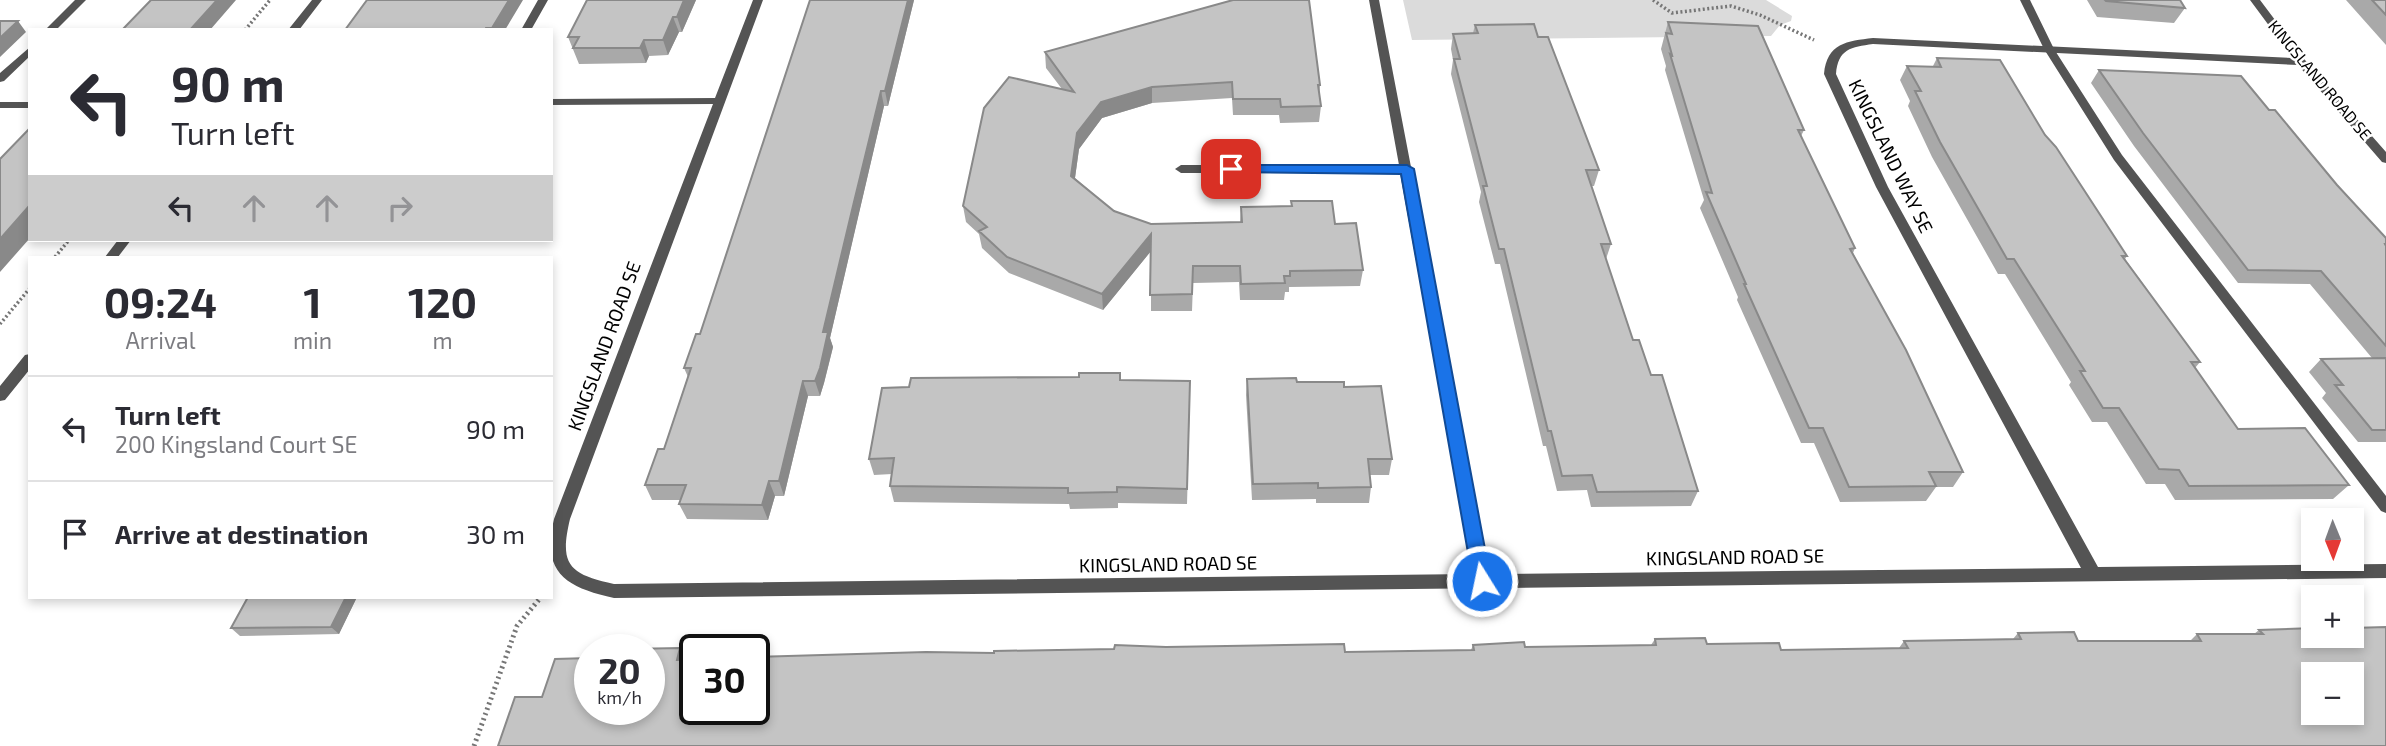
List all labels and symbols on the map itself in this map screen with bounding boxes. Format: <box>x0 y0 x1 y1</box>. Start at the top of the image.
street label: KINGSLAND ROAD SE <box>2265 16 2376 143</box>
street label: KINGSLAND WAY SE <box>1844 75 1939 236</box>
pin <box>1201 139 1261 199</box>
street label: KINGSLAND ROAD SE <box>562 258 645 434</box>
north arrow <box>2301 508 2364 570</box>
street label: KINGSLAND ROAD SE <box>1646 543 1824 570</box>
position arrow <box>1445 544 1519 618</box>
street label: KINGSLAND ROAD SE <box>1079 550 1257 577</box>
speed limit sign: 30 <box>679 634 770 725</box>

